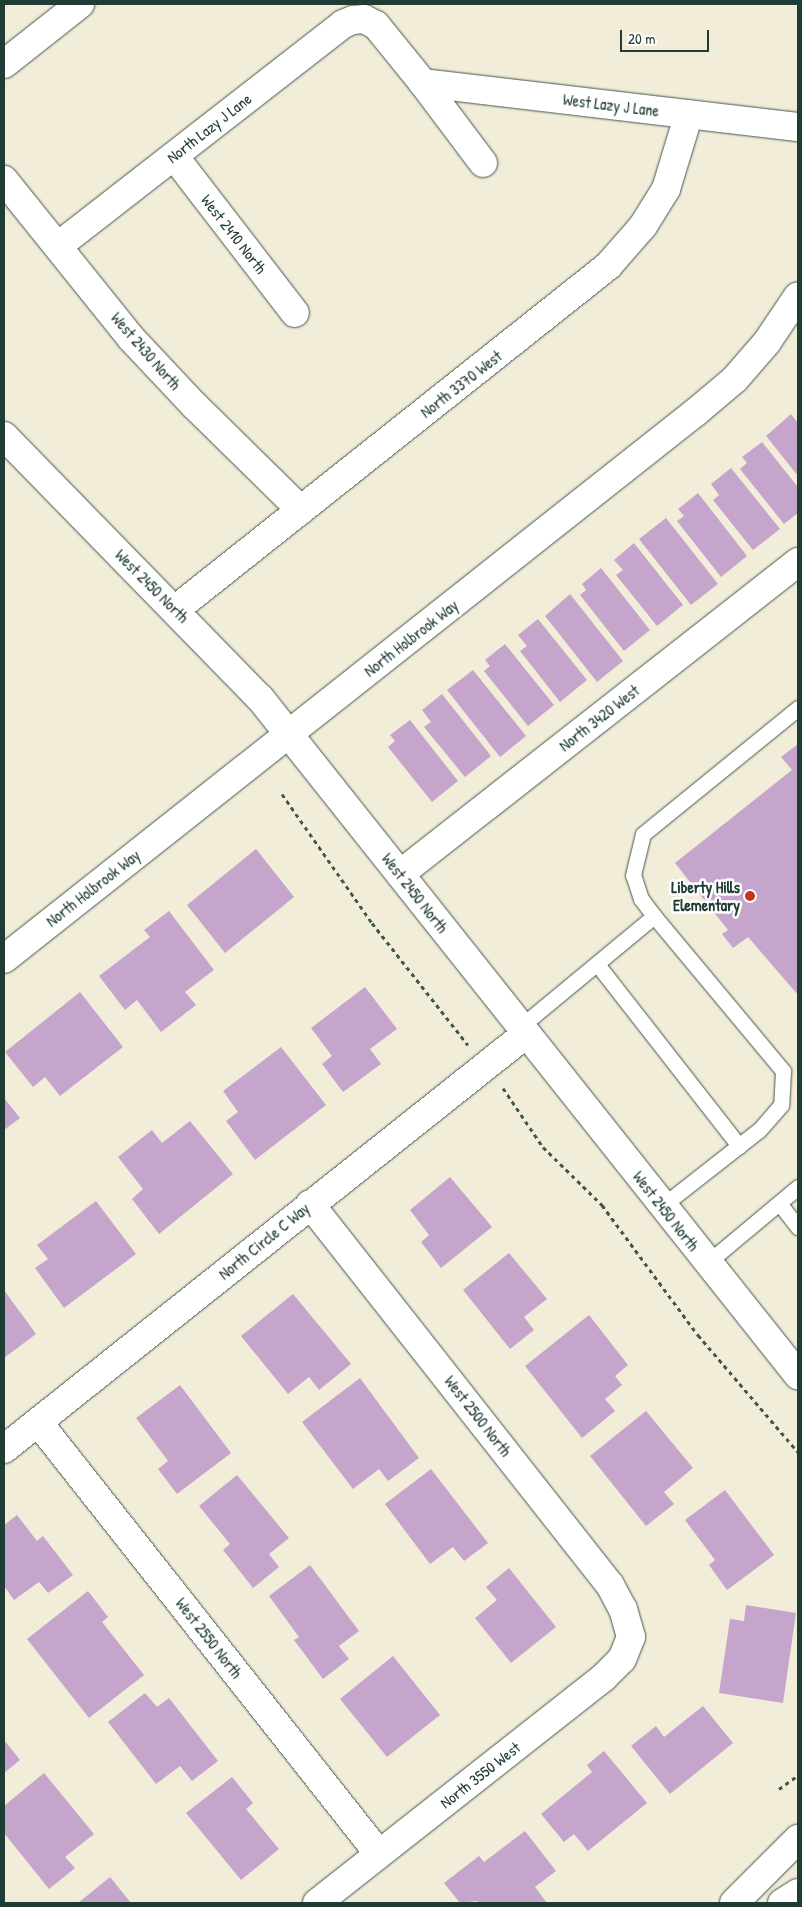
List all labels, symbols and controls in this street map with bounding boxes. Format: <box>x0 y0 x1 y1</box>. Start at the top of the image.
scale bar <box>622 20 711 52</box>
text: 20 m <box>628 28 655 49</box>
street label: North Lazy J Lane <box>163 89 255 167</box>
street label: West Lazy J Lane <box>562 90 660 120</box>
street label: West 2410 North <box>197 191 271 277</box>
street label: West 2430 North <box>107 308 185 394</box>
street label: North 3370 West <box>416 346 506 422</box>
street label: West 2450 North <box>111 545 193 627</box>
street label: North Holbrook Way <box>360 595 462 681</box>
street label: North 3420 West <box>555 681 643 755</box>
street label: North Holbrook Way <box>42 845 144 931</box>
street label: West 2450 North <box>378 849 452 937</box>
place label: Liberty Hills Elementary <box>671 877 740 915</box>
marker: Liberty Hills Elementary <box>744 890 756 902</box>
street label: West 2450 North <box>629 1167 703 1255</box>
street label: North Circle C Way <box>215 1198 313 1284</box>
street label: West 2500 North <box>441 1372 515 1460</box>
street label: West 2550 North <box>172 1594 246 1682</box>
street label: North 3550 West <box>436 1738 524 1812</box>

